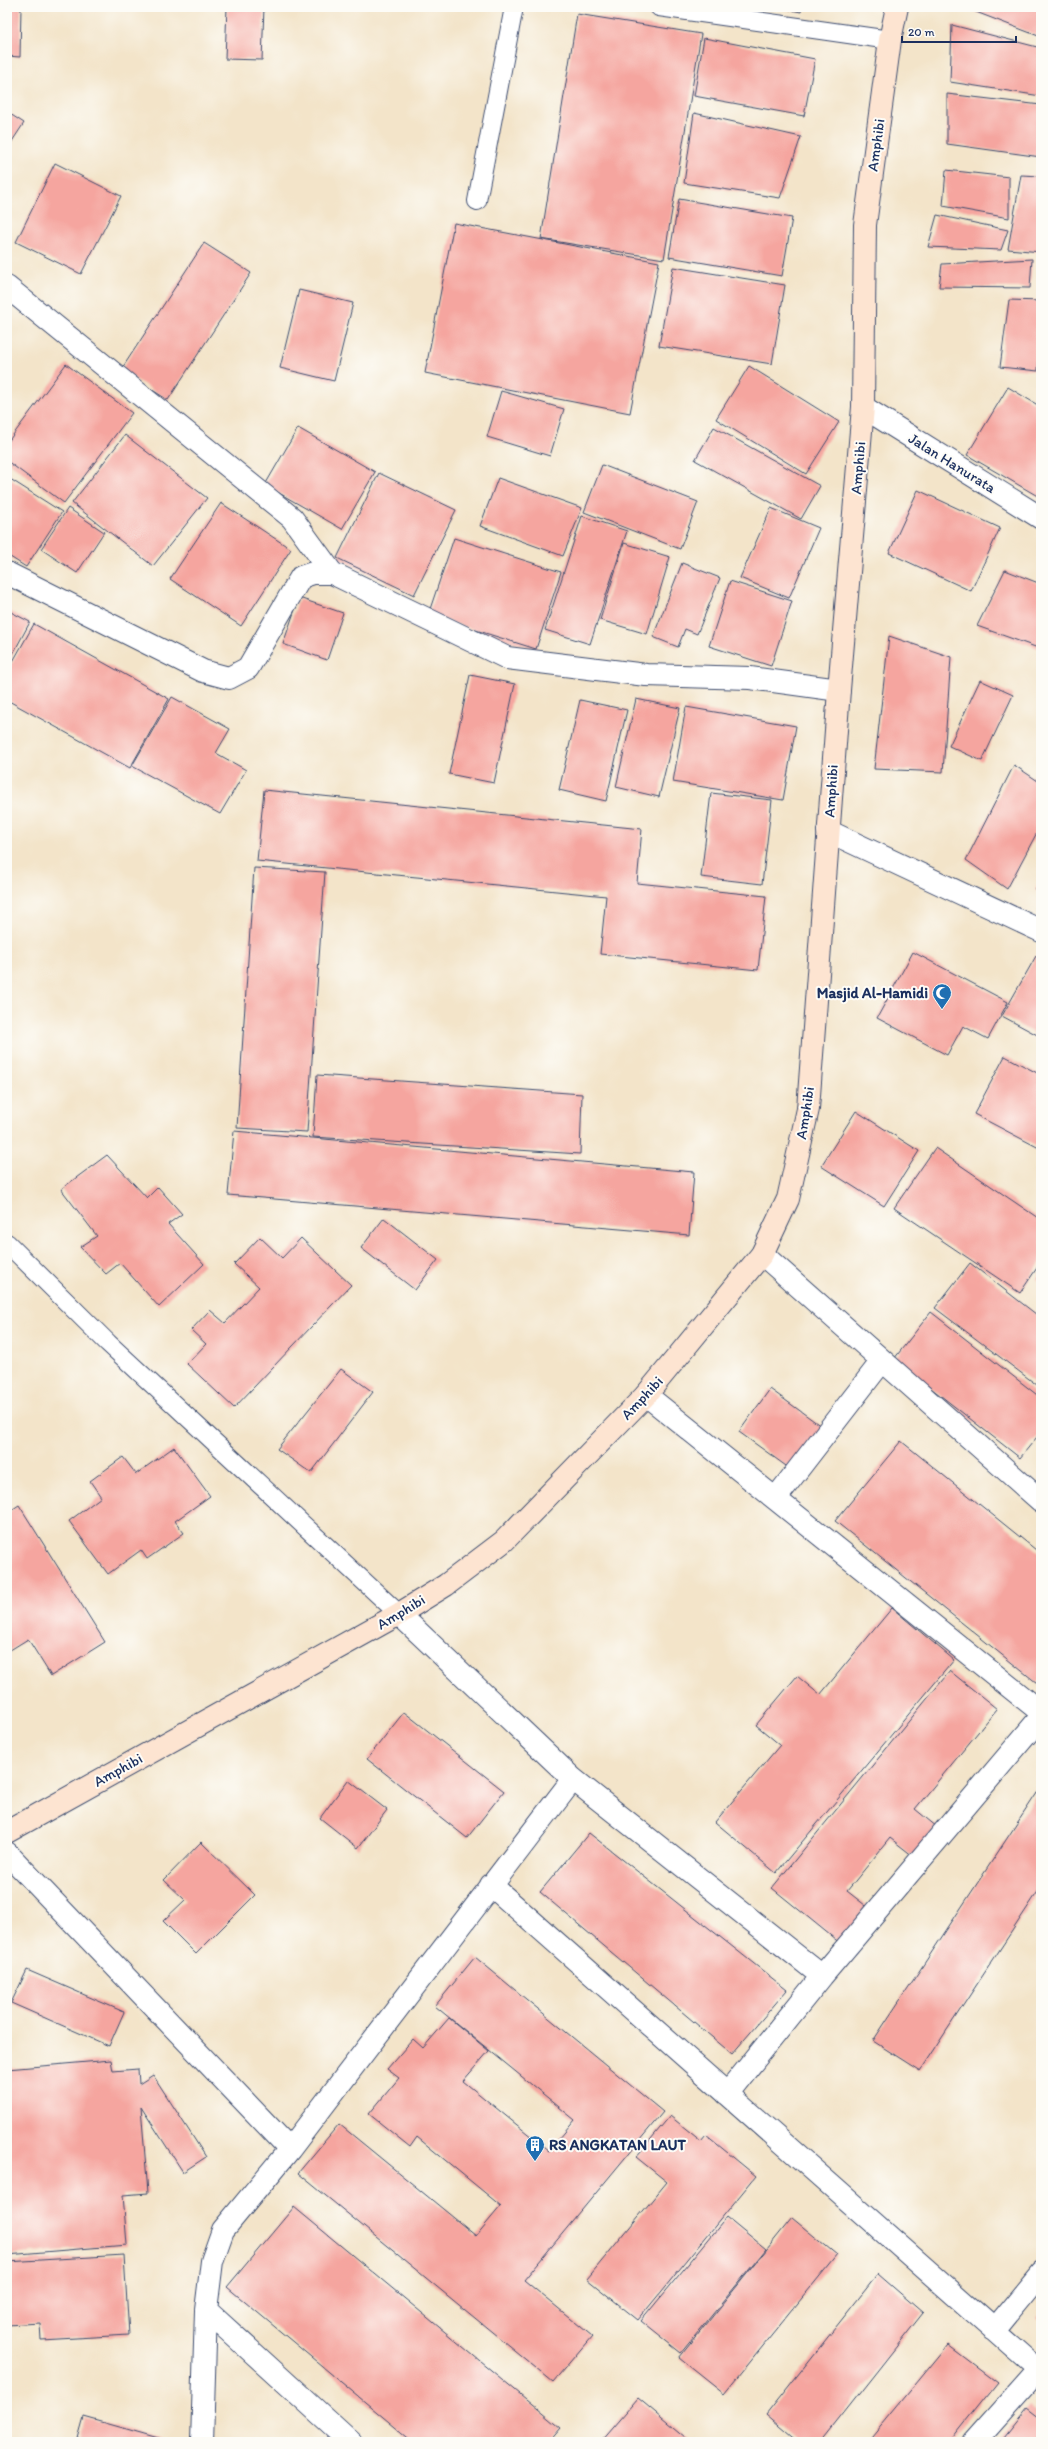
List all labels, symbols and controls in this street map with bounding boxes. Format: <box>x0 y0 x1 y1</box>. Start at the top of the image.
scale bar <box>902 18 1016 44</box>
text: 20 m <box>908 25 935 39</box>
street label: Amphibi <box>863 117 889 173</box>
street label: Jalan Hanurata <box>905 429 999 497</box>
street label: Amphibi <box>847 441 869 495</box>
street label: Amphibi <box>820 764 842 818</box>
mosque icon: Masjid Al-Hamidi <box>931 982 953 1010</box>
place label: Masjid Al-Hamidi <box>817 984 928 1003</box>
street label: Amphibi <box>792 1085 818 1141</box>
street label: Amphibi <box>617 1372 667 1424</box>
street label: Amphibi <box>374 1591 428 1633</box>
street label: Amphibi <box>90 1749 146 1791</box>
building icon: RS ANGKATAN LAUT <box>524 2134 546 2162</box>
place label: RS ANGKATAN LAUT <box>549 2136 687 2154</box>

